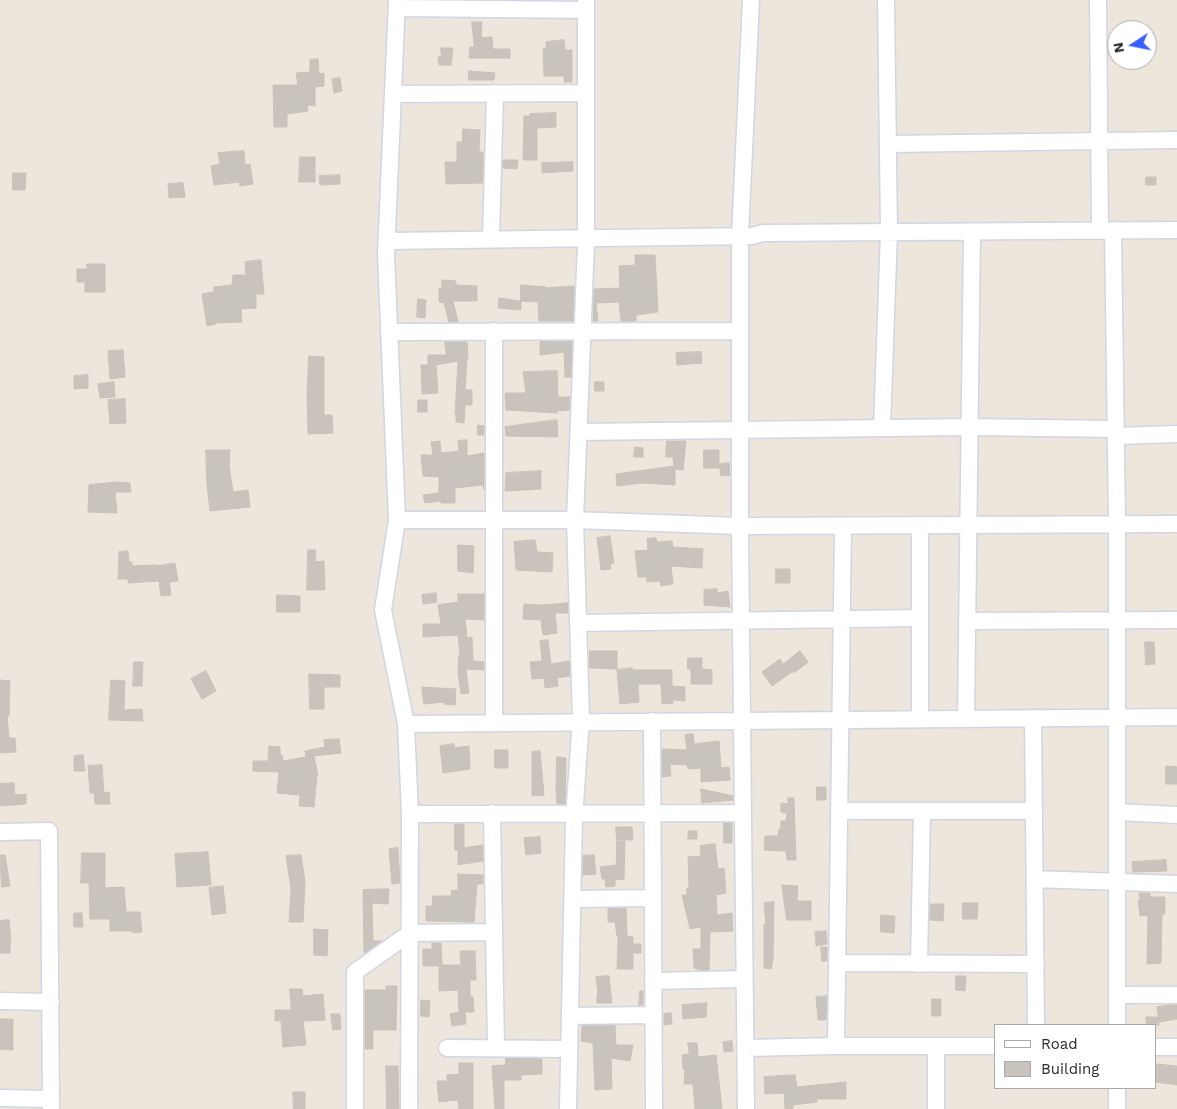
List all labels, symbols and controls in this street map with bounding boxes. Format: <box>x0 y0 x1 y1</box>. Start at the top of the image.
north arrow <box>1107 20 1157 70</box>
text: N <box>1109 41 1127 54</box>
legend <box>994 1024 1157 1089</box>
text: Road <box>1041 1035 1078 1053</box>
text: Building <box>1041 1060 1099 1078</box>

